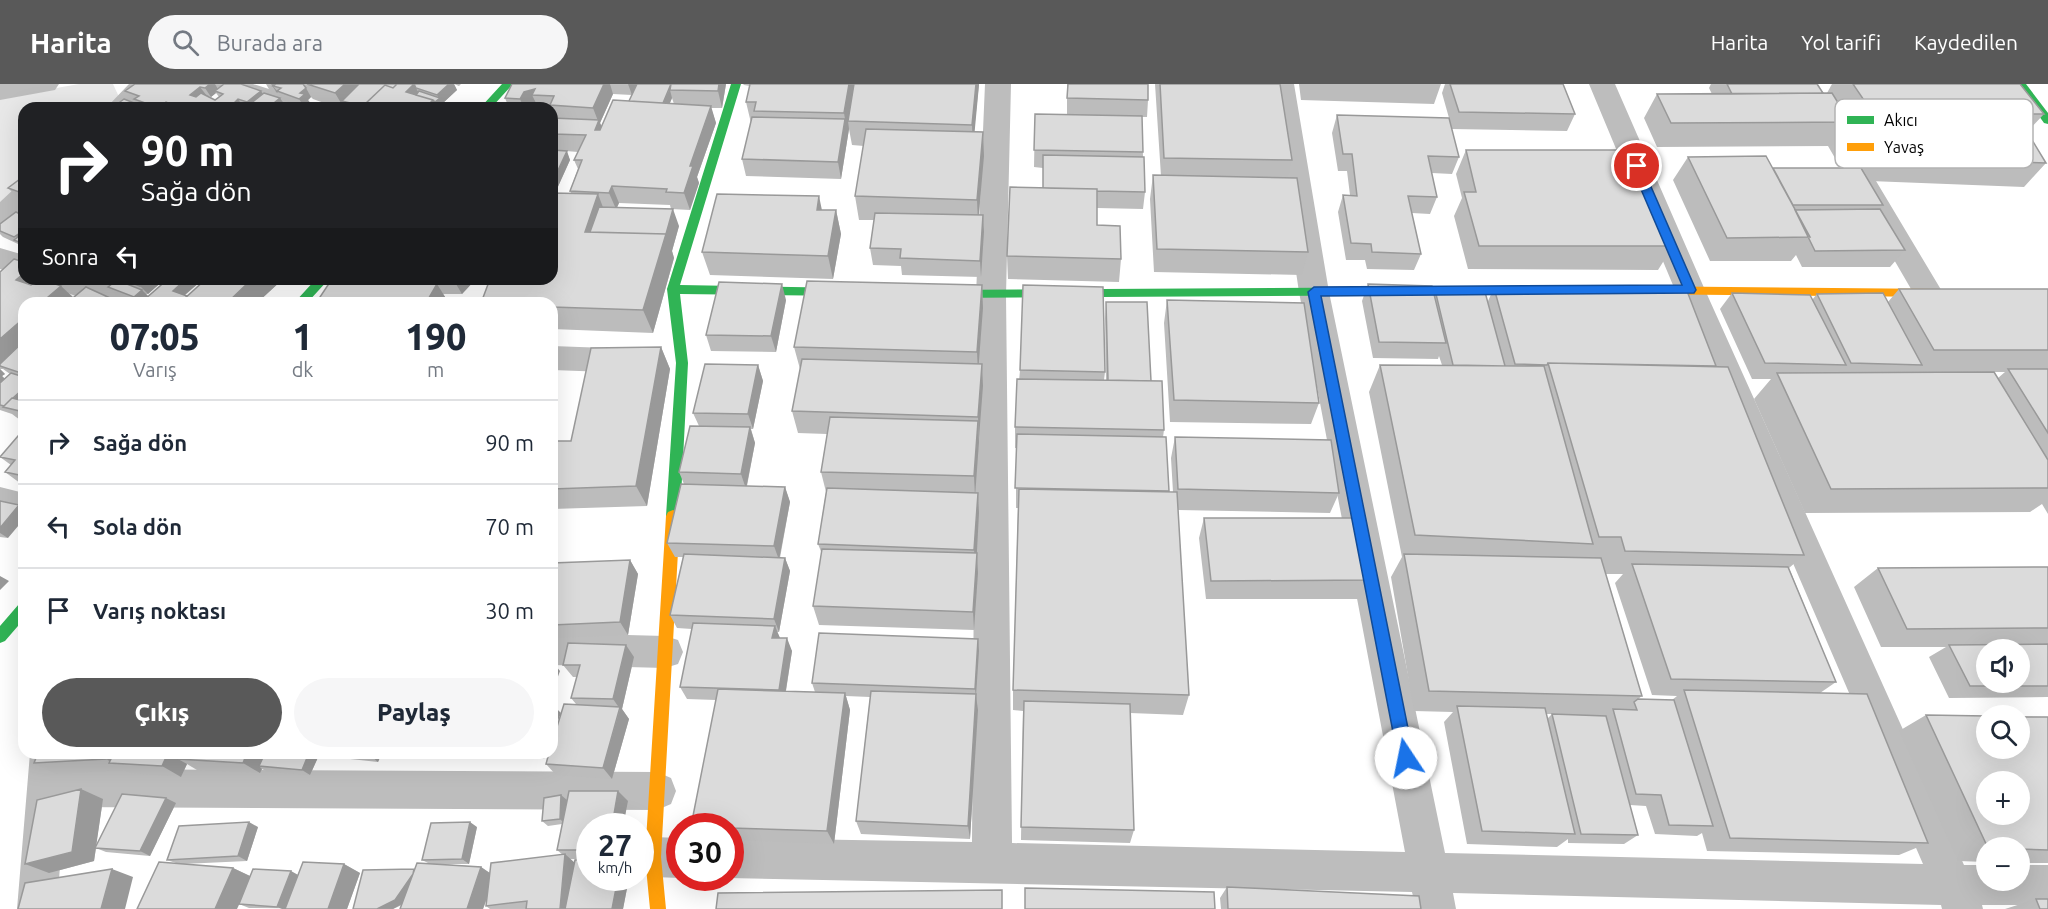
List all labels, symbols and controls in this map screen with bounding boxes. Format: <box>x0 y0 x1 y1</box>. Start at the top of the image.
search box <box>148 15 568 69</box>
icon: search <box>169 26 202 59</box>
text: Harita <box>30 27 112 58</box>
text: Burada ara <box>217 30 323 55</box>
text: Harita <box>1711 30 1768 54</box>
text: Yol tarifi <box>1801 30 1881 54</box>
text: Kaydedilen <box>1914 30 2018 54</box>
legend <box>1835 99 2033 168</box>
text: Akıcı <box>1884 111 1918 129</box>
icon: right <box>42 126 120 204</box>
text: 90 m <box>141 127 235 174</box>
text: Yavaş <box>1884 138 1924 156</box>
pin <box>1611 140 1662 191</box>
icon: arrive <box>1620 149 1653 182</box>
text: Sağa dön <box>141 176 252 206</box>
icon: left <box>111 240 144 273</box>
text: Sonra <box>42 244 99 269</box>
text: 07:05 <box>110 316 200 357</box>
text: 1 <box>292 316 313 357</box>
text: 190 <box>405 316 466 357</box>
text: Varış <box>133 358 177 381</box>
text: dk <box>292 358 313 381</box>
text: m <box>427 358 444 381</box>
icon: right <box>42 426 75 459</box>
text: Sağa dön <box>93 430 187 455</box>
text: 90 m <box>485 430 534 455</box>
icon: left <box>42 510 75 543</box>
text: Sola dön <box>93 514 182 539</box>
text: 70 m <box>485 514 534 539</box>
icon: arrive <box>42 594 75 627</box>
text: Varış noktası <box>93 598 226 623</box>
text: 30 m <box>485 598 534 623</box>
map controls <box>1976 639 2030 891</box>
button: sound <box>1976 639 2030 693</box>
button: Çıkış <box>42 678 282 747</box>
button: Paylaş <box>294 678 534 747</box>
button: search <box>1976 705 2030 759</box>
position arrow <box>1374 726 1438 790</box>
button: + <box>1976 771 2030 825</box>
speed limit sign: 30 <box>666 813 744 891</box>
text: 27 <box>598 828 632 862</box>
button: − <box>1976 837 2030 891</box>
text: km/h <box>598 859 632 876</box>

